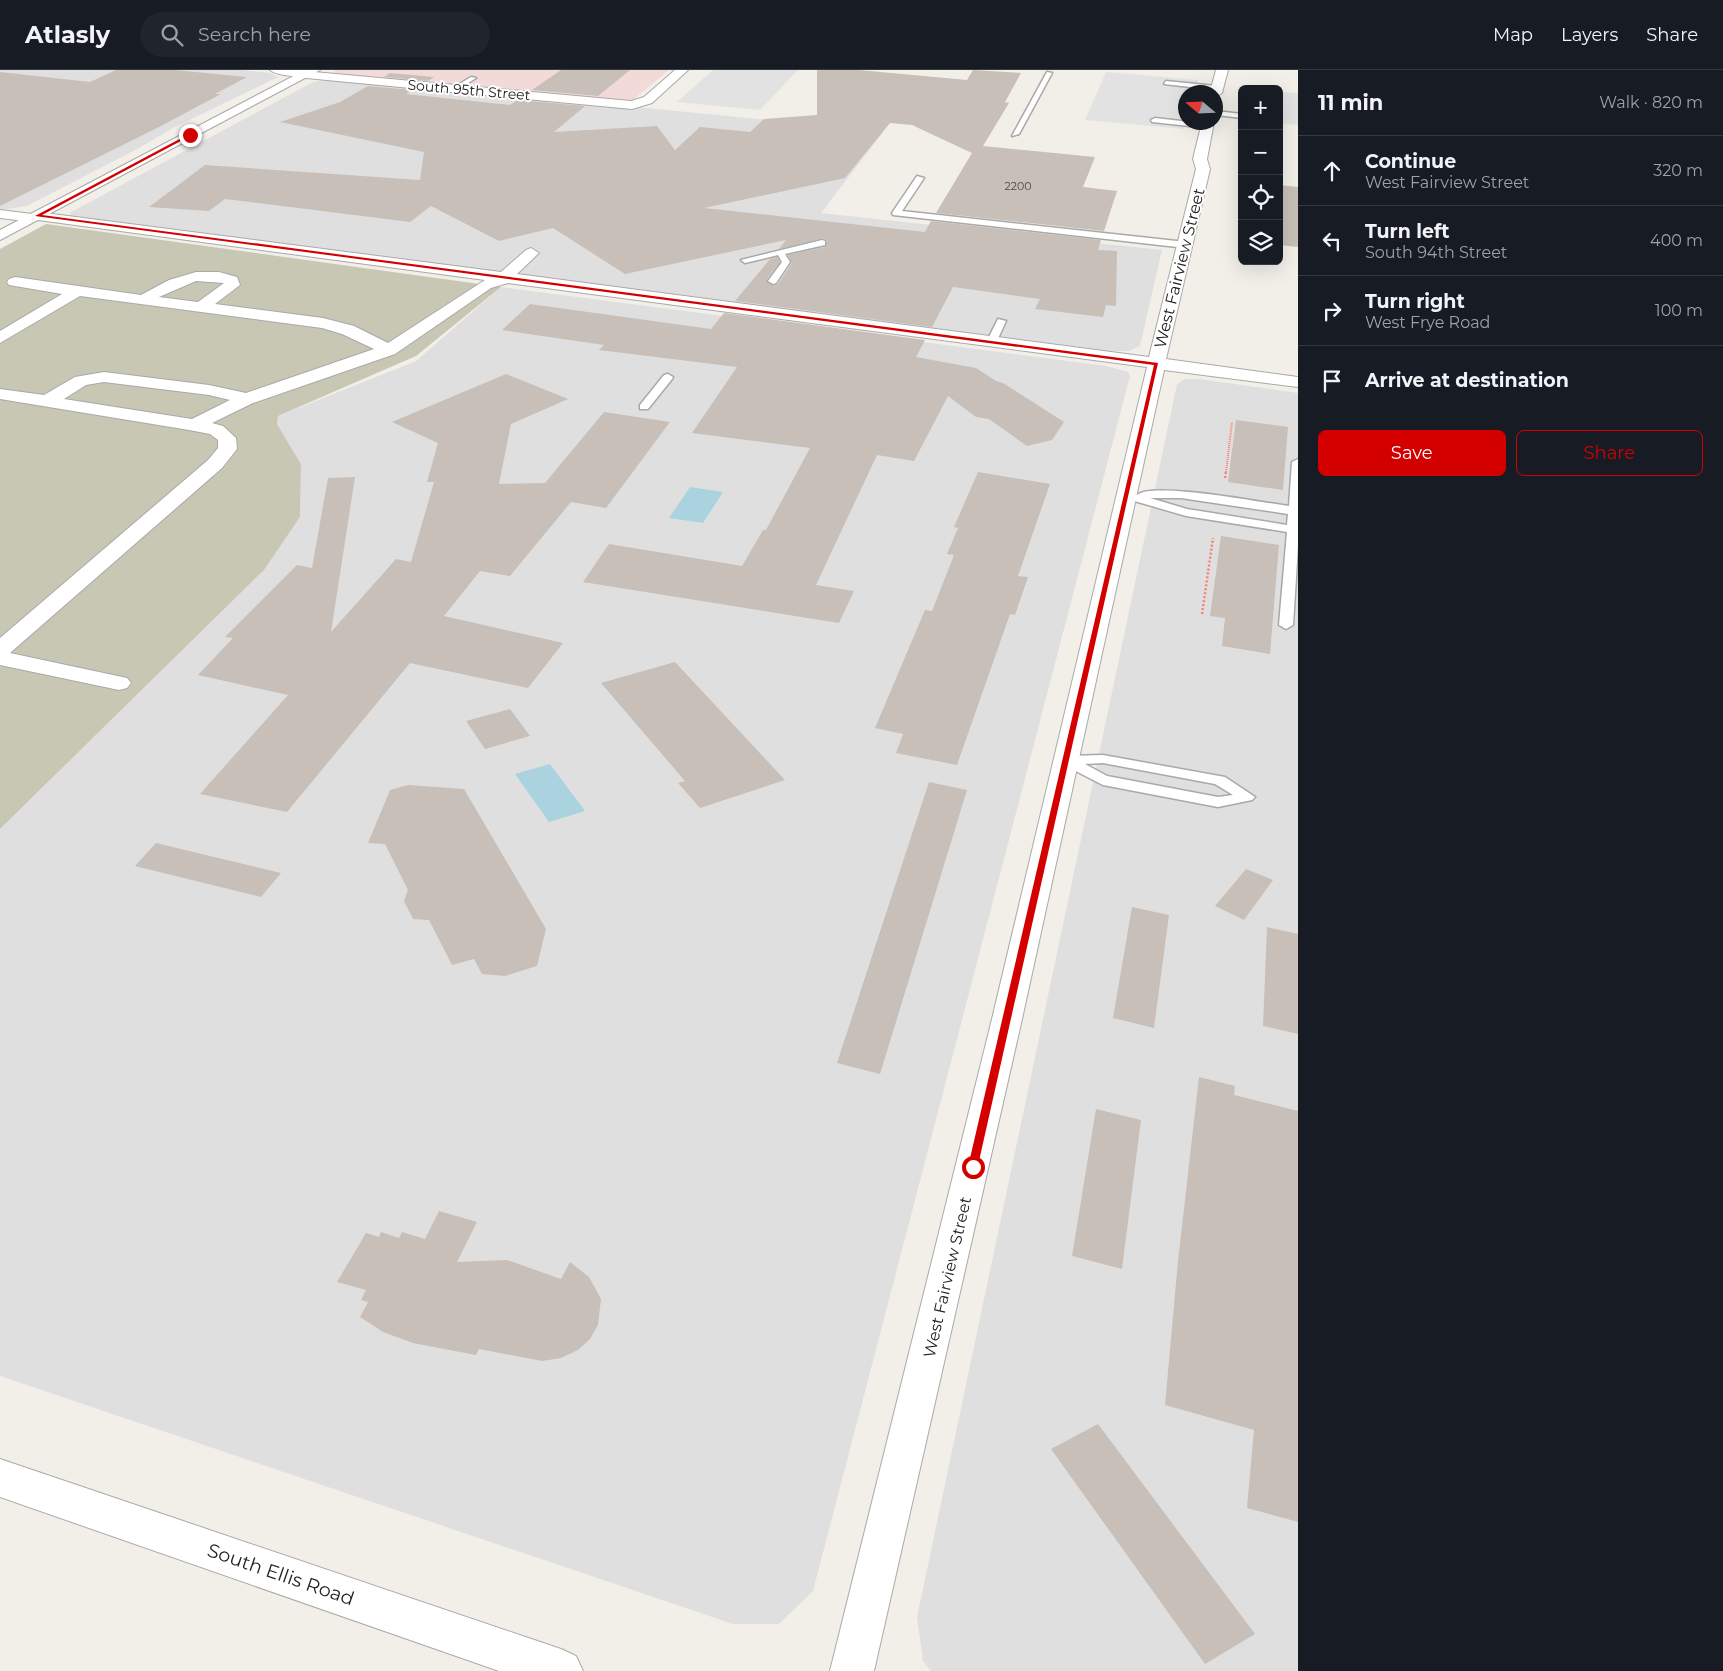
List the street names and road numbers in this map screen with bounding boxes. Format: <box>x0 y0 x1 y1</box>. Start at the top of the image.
street label: South 95th Street <box>407 76 531 104</box>
street label: West Fairview Street <box>1150 186 1209 350</box>
street label: West Fairview Street <box>920 1194 975 1359</box>
street label: South Ellis Road <box>204 1539 357 1610</box>

